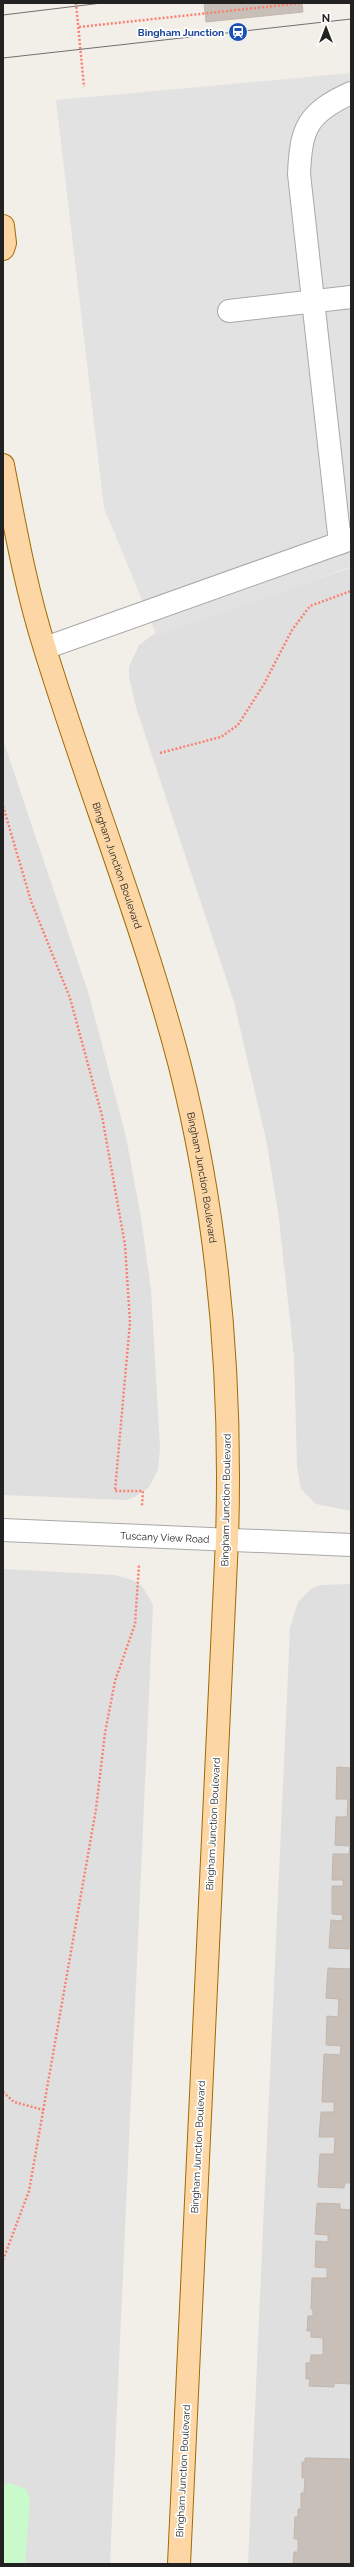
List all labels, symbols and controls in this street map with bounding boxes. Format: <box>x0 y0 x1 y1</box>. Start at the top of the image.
north arrow <box>306 8 346 48</box>
text: N <box>322 12 330 25</box>
station icon: Bingham Junction <box>227 21 249 43</box>
place label: Bingham Junction <box>138 27 224 38</box>
street label: Bingham Junction Boulevard <box>91 801 144 930</box>
street label: Bingham Junction Boulevard <box>185 1111 219 1244</box>
street label: Bingham Junction Boulevard <box>219 1434 233 1566</box>
street label: Tuscany View Road <box>120 1530 210 1544</box>
street label: Bingham Junction Boulevard <box>204 1757 222 1891</box>
street label: Bingham Junction Boulevard <box>189 2080 207 2214</box>
street label: Bingham Junction Boulevard <box>174 2404 192 2538</box>

